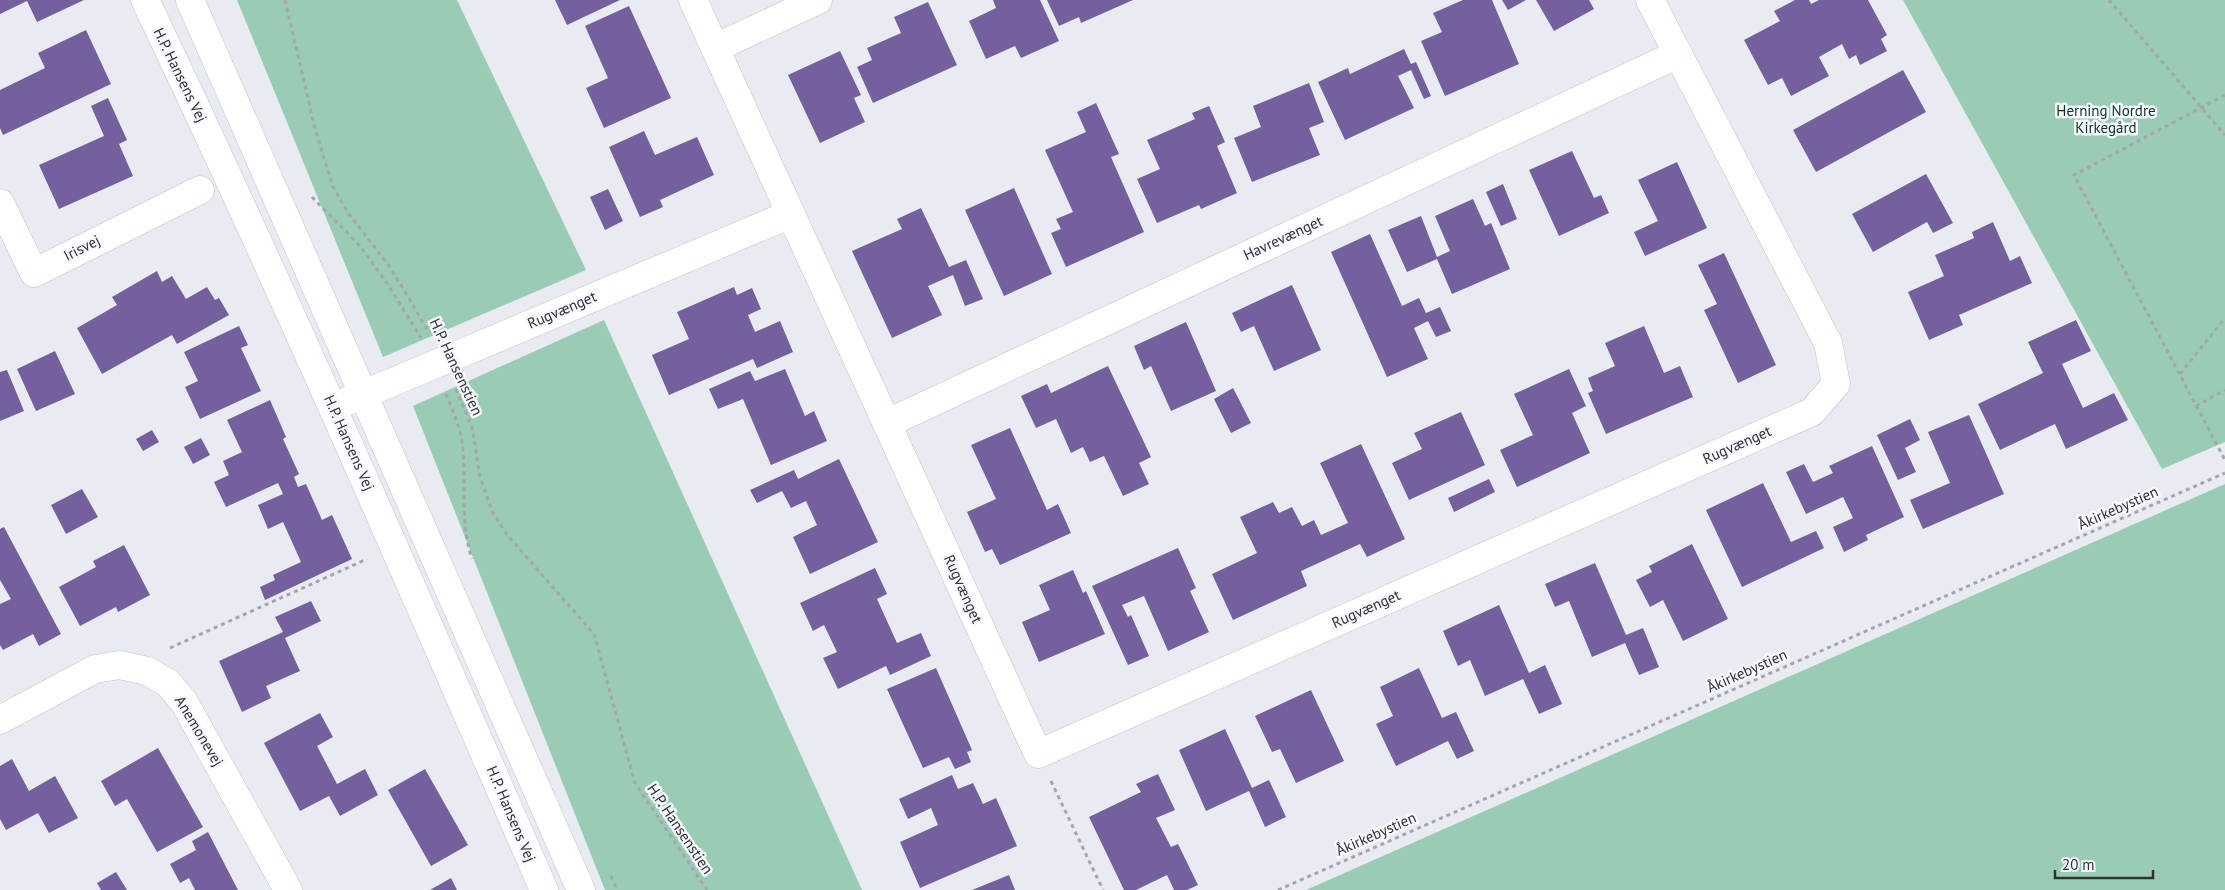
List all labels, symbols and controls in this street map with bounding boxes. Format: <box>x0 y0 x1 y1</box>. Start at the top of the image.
street label: H.P. Hansens Vej <box>149 24 212 125</box>
park label: Herning Nordre Kirkegård <box>2056 101 2156 137</box>
street label: Havrevænget <box>1240 211 1325 264</box>
street label: Irisvej <box>60 230 103 265</box>
street label: Rugvænget <box>524 287 599 333</box>
street label: H.P. Hansenstien <box>426 315 487 418</box>
street label: H.P. Hansens Vej <box>320 392 379 494</box>
street label: Rugvænget <box>1700 421 1774 468</box>
street label: Åkirkebystien <box>2075 481 2161 534</box>
street label: Rugvænget <box>940 552 987 626</box>
street label: Rugvænget <box>1329 585 1403 632</box>
street label: Åkirkebystien <box>1704 644 1790 697</box>
street label: Anemonevej <box>171 692 228 770</box>
street label: H.P. Hansens Vej <box>483 763 540 865</box>
street label: H.P. Hansenstien <box>643 780 718 878</box>
street label: Åkirkebystien <box>1333 807 1419 860</box>
scale bar <box>2055 848 2152 880</box>
text: 20 m <box>2062 855 2095 874</box>

